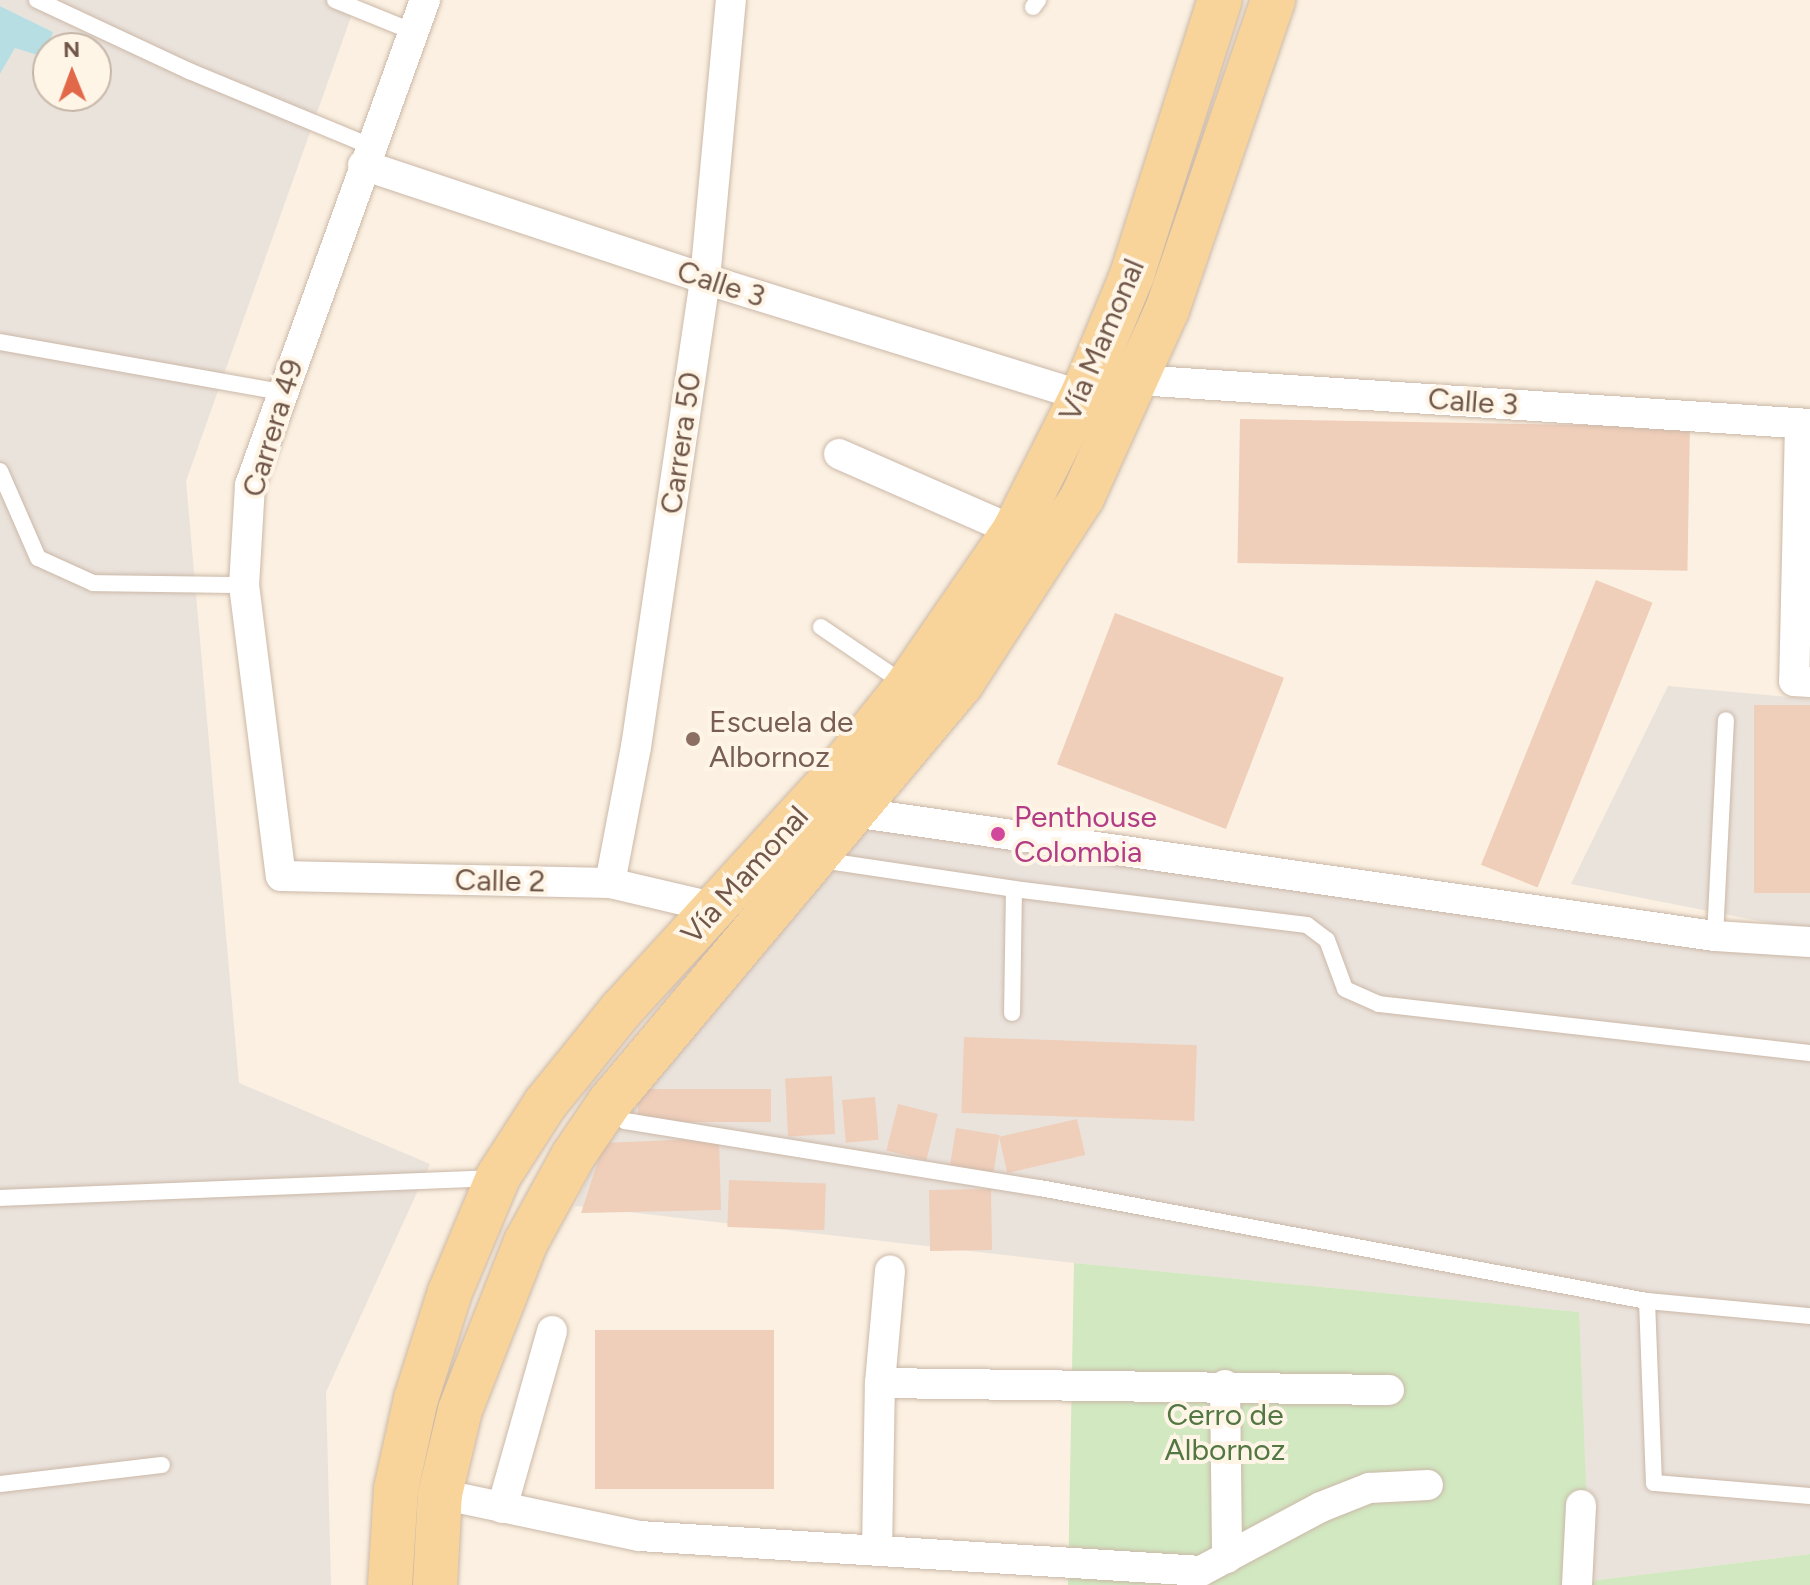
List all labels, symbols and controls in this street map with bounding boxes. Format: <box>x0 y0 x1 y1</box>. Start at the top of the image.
north arrow <box>32 32 112 112</box>
text: N <box>63 36 80 63</box>
street label: Calle 3 <box>673 253 769 315</box>
street label: Vía Mamonal <box>1052 253 1152 427</box>
street label: Carrera 49 <box>235 355 311 501</box>
street label: Carrera 50 <box>653 370 709 516</box>
street label: Calle 3 <box>1427 381 1519 423</box>
place label: Escuela de Albornoz <box>709 704 853 774</box>
marker: Escuela de Albornoz <box>684 730 702 748</box>
street label: Vía Mamonal <box>674 799 816 951</box>
place label: Penthouse Colombia <box>1014 799 1157 870</box>
marker: Penthouse Colombia <box>989 825 1007 843</box>
street label: Calle 2 <box>454 862 546 900</box>
park label: Cerro de Albornoz <box>1165 1397 1285 1468</box>

